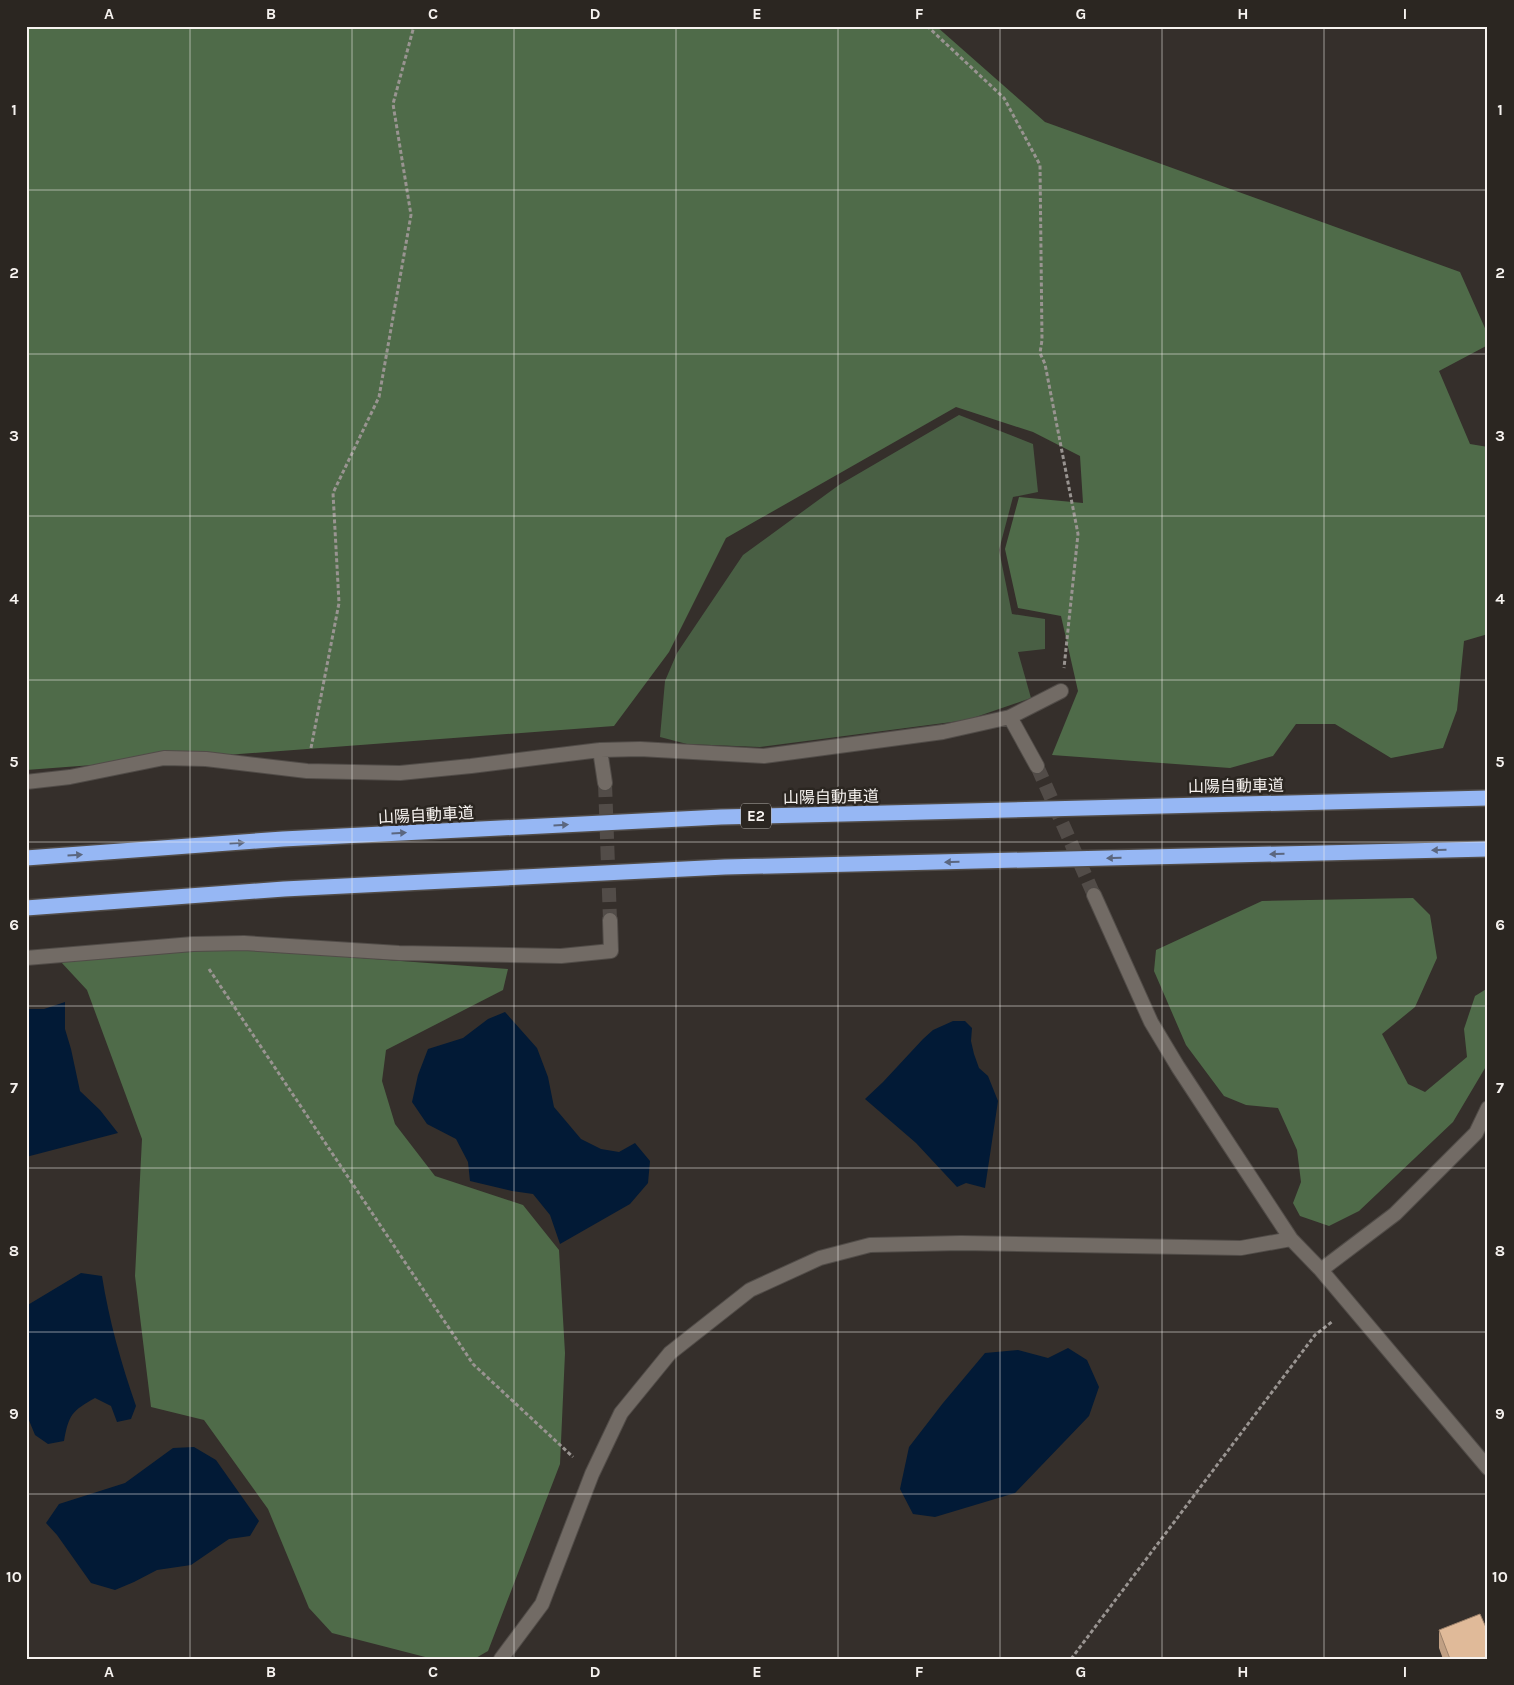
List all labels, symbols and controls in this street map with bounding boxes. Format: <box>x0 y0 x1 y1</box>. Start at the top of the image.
text: A <box>104 4 114 23</box>
text: B <box>266 4 276 23</box>
text: C <box>428 4 438 23</box>
text: D <box>590 4 601 23</box>
text: E <box>752 4 762 23</box>
text: F <box>915 4 924 23</box>
text: G <box>1076 4 1086 23</box>
text: H <box>1237 4 1249 23</box>
text: I <box>1403 4 1407 23</box>
text: 1 <box>11 100 17 119</box>
text: 1 <box>1497 100 1503 119</box>
text: 2 <box>9 263 19 282</box>
text: 2 <box>1495 263 1505 282</box>
text: 3 <box>9 426 19 445</box>
text: 3 <box>1495 426 1505 445</box>
text: 4 <box>9 589 19 608</box>
text: 4 <box>1495 589 1505 608</box>
text: 5 <box>9 752 19 771</box>
text: 5 <box>1495 752 1505 771</box>
street label: 山陽自動車道 <box>1188 776 1284 796</box>
street label: 山陽自動車道 <box>783 787 879 807</box>
street label: 山陽自動車道 <box>378 803 474 827</box>
road number: E2 <box>741 804 771 828</box>
one-way arrow <box>554 821 570 829</box>
one-way arrow <box>391 829 407 837</box>
one-way arrow <box>229 838 245 846</box>
one-way arrow <box>1431 846 1447 854</box>
one-way arrow <box>67 850 83 858</box>
one-way arrow <box>1268 850 1284 858</box>
one-way arrow <box>1106 854 1122 862</box>
one-way arrow <box>943 858 959 866</box>
text: 6 <box>9 915 19 934</box>
text: 6 <box>1495 915 1505 934</box>
text: 7 <box>10 1078 18 1097</box>
text: 7 <box>1496 1078 1504 1097</box>
text: 8 <box>9 1241 19 1260</box>
text: 8 <box>1495 1241 1505 1260</box>
text: 9 <box>9 1404 19 1423</box>
text: 9 <box>1495 1404 1505 1423</box>
text: 10 <box>6 1567 22 1586</box>
text: 10 <box>1492 1567 1508 1586</box>
text: A <box>104 1662 114 1681</box>
text: B <box>266 1662 276 1681</box>
text: C <box>428 1662 438 1681</box>
text: D <box>590 1662 601 1681</box>
text: E <box>752 1662 762 1681</box>
text: F <box>915 1662 924 1681</box>
text: G <box>1076 1662 1086 1681</box>
text: H <box>1237 1662 1249 1681</box>
text: I <box>1403 1662 1407 1681</box>

